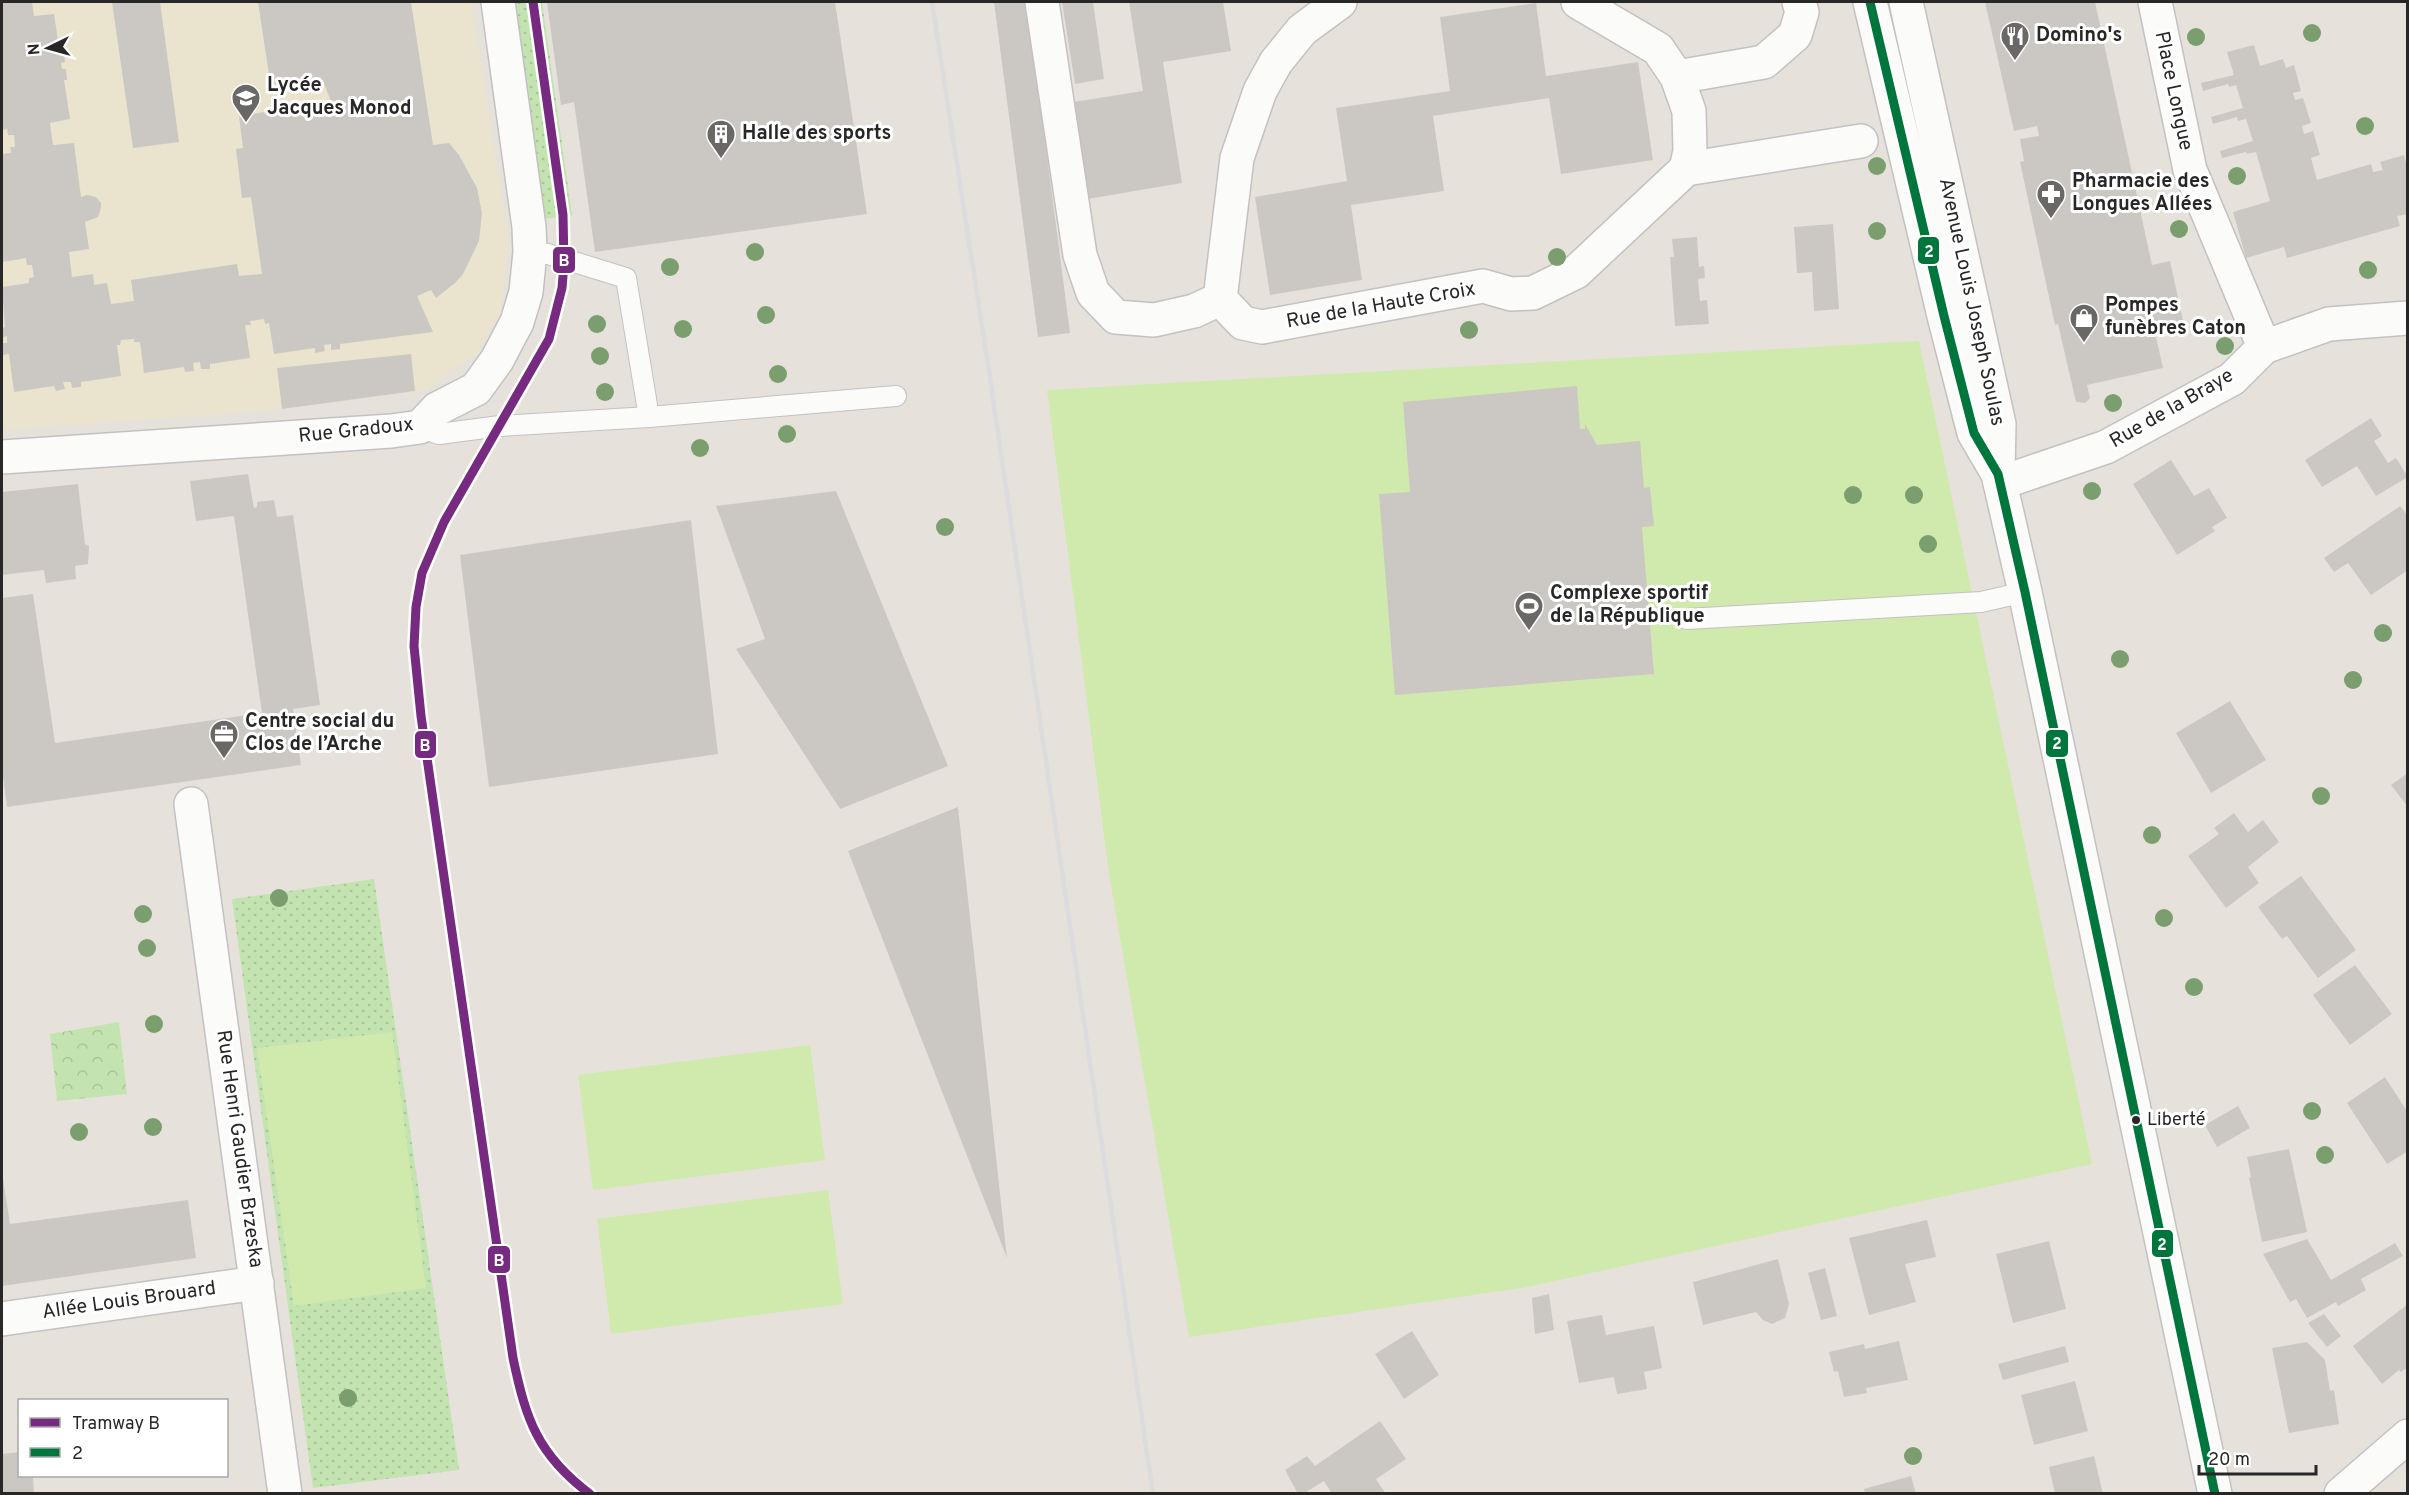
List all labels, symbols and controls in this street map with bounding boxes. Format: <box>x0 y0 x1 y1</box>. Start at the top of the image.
north arrow <box>18 18 78 78</box>
restaurant icon: Domino's <box>1999 20 2031 62</box>
place label: Domino's <box>2036 23 2122 49</box>
street label: Place Longue <box>2148 29 2198 153</box>
text: N <box>25 43 46 56</box>
place label: Lycée Jacques Monod <box>267 73 411 122</box>
school or university icon: Lycée Jacques Monod <box>230 82 262 124</box>
building icon: Halle des sports <box>705 118 737 160</box>
place label: Halle des sports <box>742 121 891 147</box>
place label: Pharmacie des Longues Allées <box>2072 169 2213 218</box>
street label: Avenue Louis Joseph Soulas <box>1932 176 2010 428</box>
pharmacy icon: Pharmacie des Longues Allées <box>2035 178 2067 220</box>
line badge: 2 <box>1917 236 1940 265</box>
text: 2 <box>1924 243 1934 263</box>
line badge: B <box>552 246 576 274</box>
text: B <box>558 252 570 272</box>
street label: Rue de la Haute Croix <box>1284 277 1478 335</box>
place label: Pompes funèbres Caton <box>2105 293 2246 342</box>
shop icon: Pompes funèbres Caton <box>2068 302 2100 344</box>
street label: Rue de la Braye <box>2105 363 2239 455</box>
street label: Rue Gradoux <box>297 412 415 450</box>
place label: Complexe sportif de la République <box>1550 581 1708 630</box>
sports icon: Complexe sportif de la République <box>1513 590 1545 632</box>
place label: Centre social du Clos de l’Arche <box>245 709 394 758</box>
office icon: Centre social du Clos de l’Arche <box>208 718 240 760</box>
line badge: 2 <box>2045 729 2069 758</box>
line badge: B <box>414 730 437 759</box>
text: 2 <box>2052 735 2062 755</box>
text: B <box>419 737 431 757</box>
street label: Rue Henri Gaudier Brzeska <box>209 1028 269 1270</box>
place label: Liberté <box>2147 1109 2205 1132</box>
marker: Liberté <box>2130 1114 2142 1126</box>
line badge: 2 <box>2151 1229 2174 1258</box>
text: 2 <box>2157 1236 2167 1256</box>
line badge: B <box>487 1245 511 1274</box>
text: B <box>493 1252 505 1272</box>
street label: Allée Louis Brouard <box>40 1276 218 1326</box>
legend <box>18 1399 228 1477</box>
text: Tramway B <box>72 1413 160 1436</box>
scale bar <box>2199 1438 2316 1476</box>
text: 2 <box>72 1443 83 1466</box>
text: 20 m <box>2208 1449 2250 1472</box>

